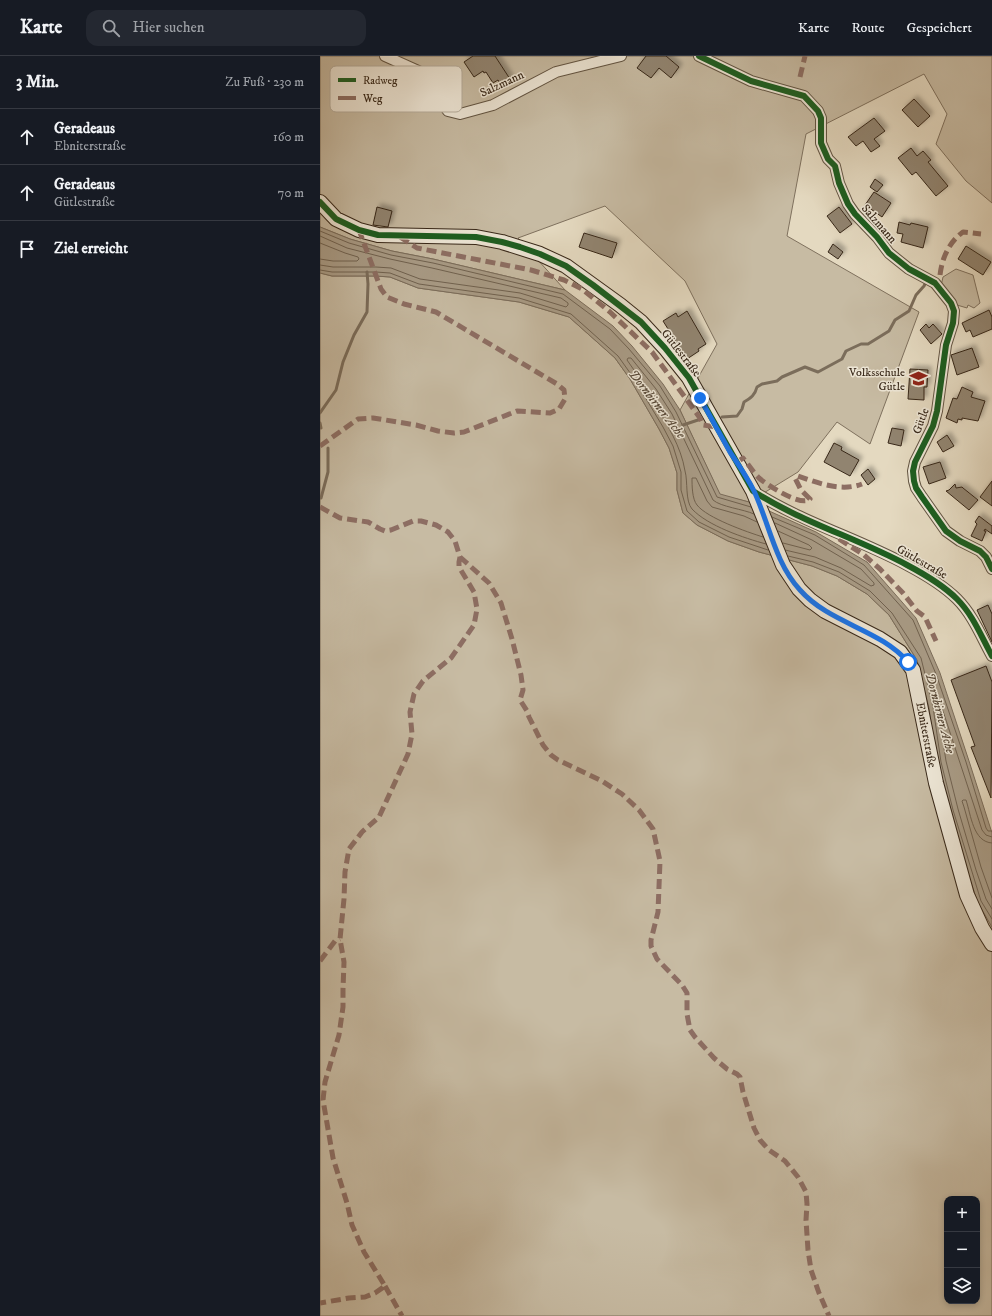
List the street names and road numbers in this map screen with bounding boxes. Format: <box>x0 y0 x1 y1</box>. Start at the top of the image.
street label: Salzmann <box>478 67 527 101</box>
street label: Salzmann <box>858 201 901 247</box>
street label: Gütlestraße <box>658 326 704 380</box>
street label: Gütle <box>909 406 933 436</box>
street label: Gütlestraße <box>894 541 950 583</box>
street label: Ebniterstraße <box>912 701 940 769</box>

